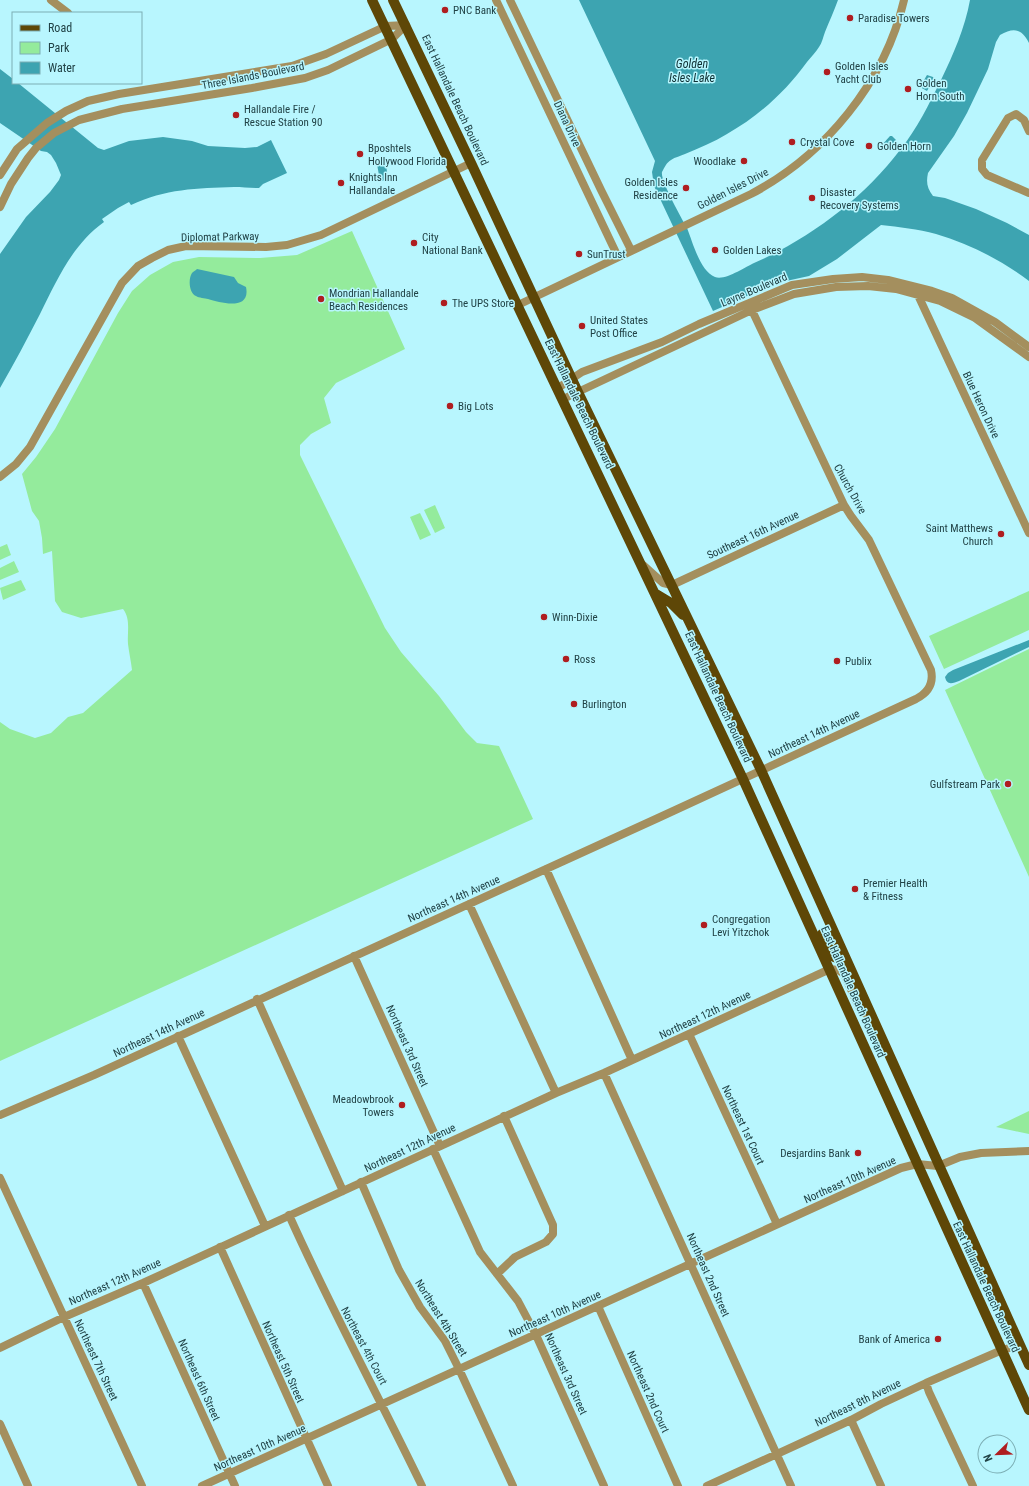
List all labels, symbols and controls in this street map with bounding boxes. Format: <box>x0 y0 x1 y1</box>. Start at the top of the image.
place label: PNC Bank <box>453 4 496 17</box>
marker: PNC Bank <box>440 5 450 15</box>
legend <box>12 12 142 84</box>
place label: Paradise Towers <box>858 12 930 25</box>
marker: Paradise Towers <box>845 13 855 23</box>
text: Road <box>48 21 72 35</box>
street label: East Hallandale Beach Boulevard <box>419 33 491 167</box>
text: Park <box>48 41 70 55</box>
water label: Golden Isles Lake <box>669 57 716 85</box>
street label: Three Islands Boulevard <box>201 60 305 92</box>
place label: Golden Isles Yacht Club <box>835 60 888 86</box>
text: Water <box>48 61 76 75</box>
marker: Golden Isles Yacht Club <box>822 67 832 77</box>
place label: Golden Horn South <box>916 77 965 103</box>
marker: Golden Horn South <box>903 84 913 94</box>
street label: Diana Drive <box>551 99 583 149</box>
place label: Hallandale Fire / Rescue Station 90 <box>244 103 322 129</box>
marker: Hallandale Fire / Rescue Station 90 <box>231 110 241 120</box>
place label: Crystal Cove <box>800 136 854 149</box>
marker: Crystal Cove <box>787 137 797 147</box>
place label: Golden Horn <box>877 140 931 153</box>
marker: Golden Horn <box>864 141 874 151</box>
place label: Bposhtels Hollywood Florida <box>368 142 446 168</box>
marker: Bposhtels Hollywood Florida <box>355 149 365 159</box>
place label: Woodlake <box>693 155 736 168</box>
marker: Woodlake <box>739 156 749 166</box>
street label: Golden Isles Drive <box>695 166 771 212</box>
place label: Knights Inn Hallandale <box>349 171 398 197</box>
place label: Golden Isles Residence <box>625 176 678 202</box>
marker: Knights Inn Hallandale <box>336 178 346 188</box>
marker: Golden Isles Residence <box>681 183 691 193</box>
place label: Disaster Recovery Systems <box>820 186 899 212</box>
marker: Disaster Recovery Systems <box>807 193 817 203</box>
street label: Diplomat Parkway <box>181 230 260 244</box>
place label: City National Bank <box>422 231 483 257</box>
marker: City National Bank <box>409 238 419 248</box>
place label: Golden Lakes <box>723 244 782 257</box>
marker: Golden Lakes <box>710 245 720 255</box>
place label: SunTrust <box>587 248 626 261</box>
marker: SunTrust <box>574 249 584 259</box>
street label: Layne Boulevard <box>719 270 789 310</box>
place label: Mondrian Hallandale Beach Residences <box>329 287 419 313</box>
marker: Mondrian Hallandale Beach Residences <box>316 294 326 304</box>
place label: The UPS Store <box>452 297 514 310</box>
marker: The UPS Store <box>439 298 449 308</box>
place label: United States Post Office <box>590 314 648 340</box>
marker: United States Post Office <box>577 321 587 331</box>
street label: East Hallandale Beach Boulevard <box>542 337 616 471</box>
street label: Blue Heron Drive <box>960 370 1002 440</box>
place label: Big Lots <box>458 400 494 413</box>
marker: Big Lots <box>445 401 455 411</box>
street label: Church Drive <box>831 462 869 516</box>
street label: Southeast 16th Avenue <box>705 508 801 562</box>
place label: Saint Matthews Church <box>926 522 993 548</box>
marker: Saint Matthews Church <box>996 529 1006 539</box>
place label: Winn-Dixie <box>552 611 598 624</box>
marker: Winn-Dixie <box>539 612 549 622</box>
street label: East Hallandale Beach Boulevard <box>682 630 754 764</box>
place label: Ross <box>574 653 595 666</box>
marker: Ross <box>561 654 571 664</box>
place label: Publix <box>845 655 872 668</box>
marker: Publix <box>832 656 842 666</box>
place label: Burlington <box>582 698 626 711</box>
marker: Burlington <box>569 699 579 709</box>
street label: Northeast 14th Avenue <box>766 707 862 761</box>
place label: Gulfstream Park <box>930 778 1000 791</box>
marker: Gulfstream Park <box>1003 779 1013 789</box>
street label: Northeast 14th Avenue <box>406 873 502 925</box>
place label: Premier Health & Fitness <box>863 877 928 903</box>
marker: Premier Health & Fitness <box>850 884 860 894</box>
place label: Congregation Levi Yitzchok <box>712 913 770 939</box>
marker: Congregation Levi Yitzchok <box>699 920 709 930</box>
street label: East Hallandale Beach Boulevard <box>818 924 888 1060</box>
street label: Northeast 12th Avenue <box>657 988 753 1042</box>
street label: Northeast 3rd Street <box>383 1003 431 1089</box>
street label: Northeast 14th Avenue <box>111 1006 207 1060</box>
street label: Northeast 1st Court <box>719 1083 767 1167</box>
place label: Meadowbrook Towers <box>332 1093 394 1119</box>
marker: Meadowbrook Towers <box>397 1100 407 1110</box>
street label: Northeast 12th Avenue <box>362 1121 458 1175</box>
place label: Desjardins Bank <box>780 1147 850 1160</box>
marker: Desjardins Bank <box>853 1148 863 1158</box>
street label: Northeast 10th Avenue <box>802 1154 898 1206</box>
street label: East Hallandale Beach Boulevard <box>950 1220 1022 1354</box>
street label: Northeast 2nd Street <box>684 1231 732 1319</box>
street label: Northeast 12th Avenue <box>67 1256 163 1308</box>
street label: Northeast 4th Street <box>412 1277 470 1359</box>
street label: Northeast 10th Avenue <box>507 1288 603 1340</box>
street label: Northeast 4th Court <box>338 1305 390 1387</box>
street label: Northeast 7th Street <box>72 1317 120 1403</box>
street label: Northeast 5th Street <box>259 1319 307 1405</box>
street label: Northeast 3rd Street <box>542 1331 590 1417</box>
place label: Bank of America <box>858 1333 930 1346</box>
marker: Bank of America <box>933 1334 943 1344</box>
street label: Northeast 6th Street <box>175 1337 223 1423</box>
street label: Northeast 2nd Court <box>624 1349 672 1435</box>
street label: Northeast 8th Avenue <box>813 1377 903 1429</box>
street label: Northeast 10th Avenue <box>212 1422 308 1474</box>
north arrow <box>977 1434 1017 1474</box>
text: N <box>981 1452 996 1463</box>

